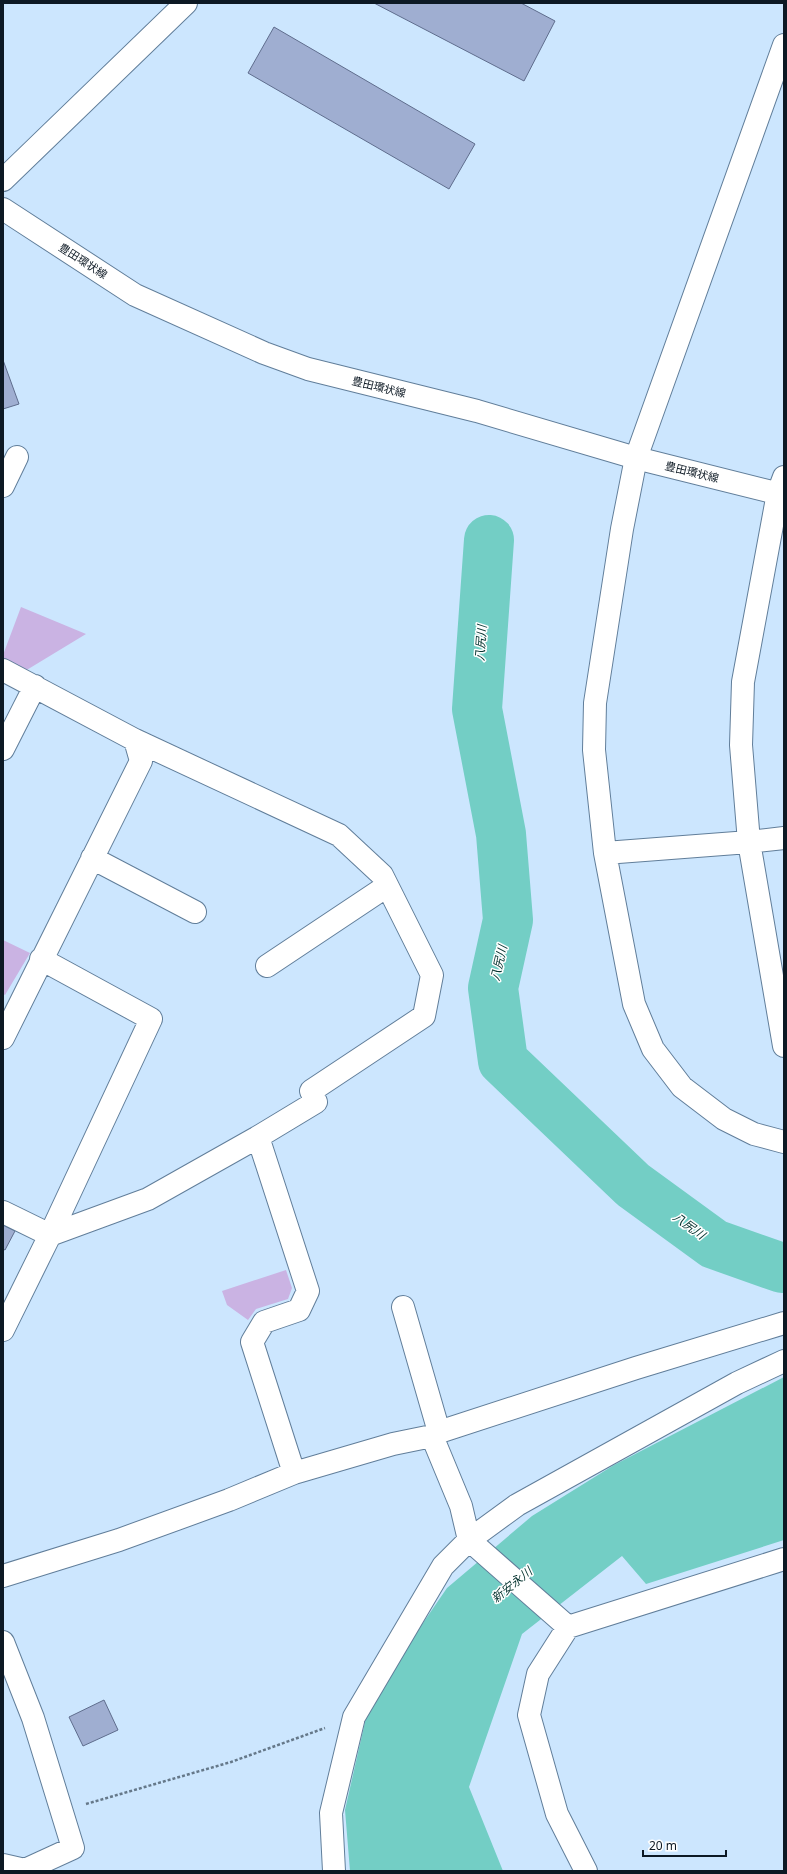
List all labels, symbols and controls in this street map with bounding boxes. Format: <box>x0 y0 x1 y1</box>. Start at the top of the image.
street label: 豊田環状線 <box>56 239 110 282</box>
street label: 豊田環状線 <box>351 373 408 400</box>
street label: 豊田環状線 <box>664 458 721 485</box>
water label: 八尻川 <box>471 622 490 662</box>
water label: 八尻川 <box>486 941 511 982</box>
water label: 八尻川 <box>670 1208 710 1244</box>
water label: 新安永川 <box>488 1562 537 1606</box>
scale bar <box>643 1832 726 1858</box>
text: 20 m <box>649 1837 677 1854</box>

